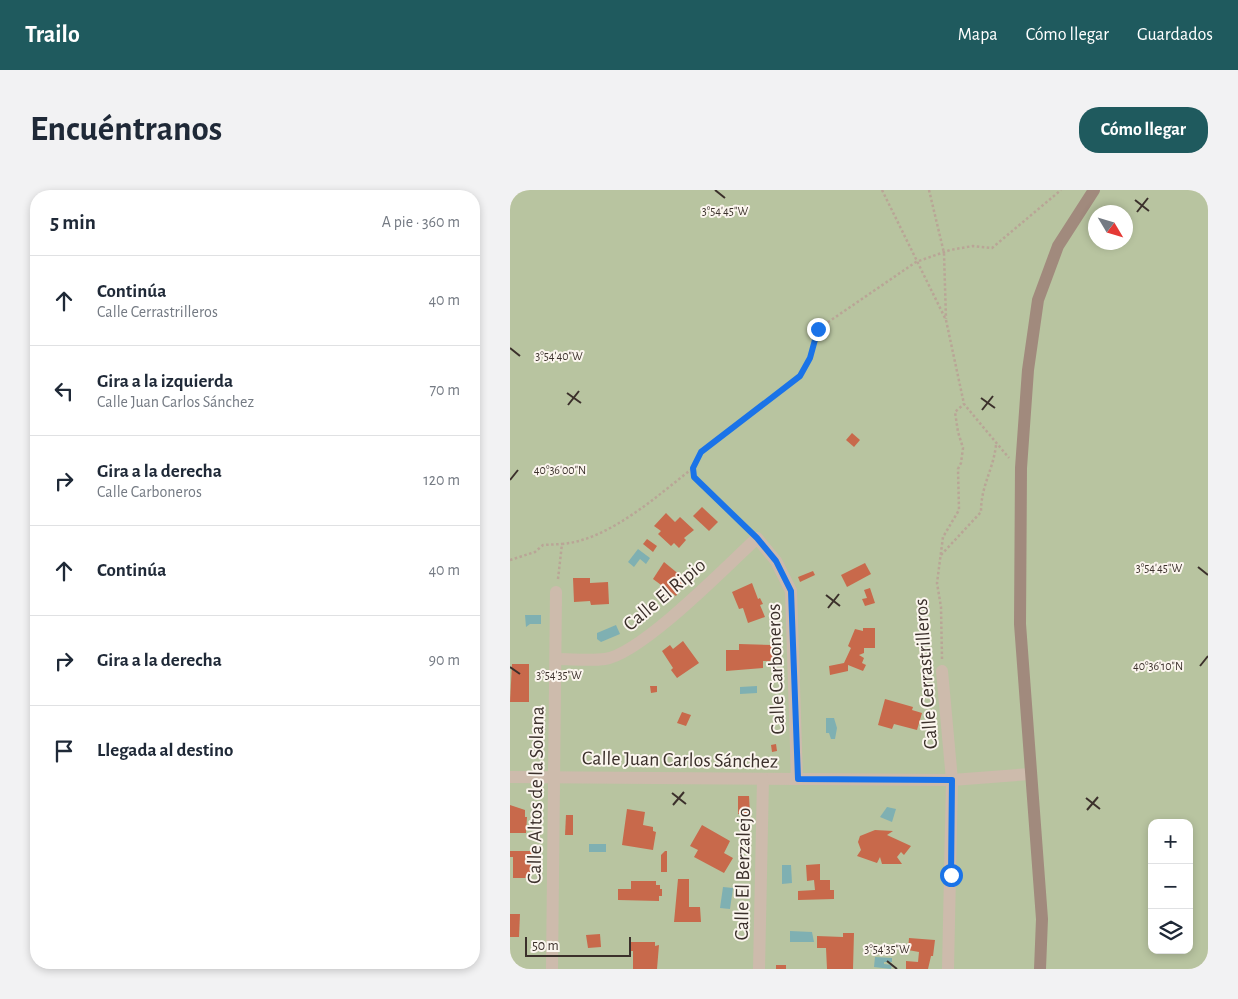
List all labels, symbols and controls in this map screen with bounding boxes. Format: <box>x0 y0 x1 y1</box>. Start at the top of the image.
text: Trailo <box>25 23 80 47</box>
text: Mapa <box>958 26 998 44</box>
text: Cómo llegar <box>1026 26 1109 44</box>
text: Guardados <box>1137 26 1213 44</box>
button: Cómo llegar <box>1079 107 1208 153</box>
text: Encuéntranos <box>30 112 222 147</box>
text: 3°54'45"W <box>702 205 748 217</box>
north arrow <box>1088 205 1133 250</box>
text: 5 min <box>50 212 96 233</box>
text: A pie · 360 m <box>382 214 460 230</box>
text: Continúa <box>97 282 166 301</box>
icon: ahead <box>50 287 78 315</box>
text: 40 m <box>428 292 460 308</box>
text: Calle Cerrastrilleros <box>97 304 218 320</box>
route end <box>807 318 830 341</box>
text: 3°54'40"W <box>535 350 583 362</box>
text: Gira a la izquierda <box>97 372 233 391</box>
icon: left <box>50 377 78 405</box>
text: 70 m <box>429 382 460 398</box>
text: Calle Juan Carlos Sánchez <box>97 394 254 410</box>
text: Gira a la derecha <box>97 462 222 481</box>
text: 40°36'00"N <box>534 464 586 476</box>
icon: right <box>50 467 78 495</box>
text: 120 m <box>423 472 460 488</box>
text: Calle Carboneros <box>97 484 202 500</box>
street label: Calle El Ripio <box>620 555 710 635</box>
icon: ahead <box>50 557 78 585</box>
text: Continúa <box>97 561 166 580</box>
text: 40 m <box>428 562 460 578</box>
text: 3°54'45"W <box>1136 562 1182 574</box>
street label: Calle Cerrastrilleros <box>911 598 941 750</box>
street label: Calle Carboneros <box>764 603 788 735</box>
icon: right <box>50 647 78 675</box>
text: Gira a la derecha <box>97 651 222 670</box>
text: 90 m <box>429 652 460 668</box>
text: 40°36'10"N <box>1133 660 1183 672</box>
text: 3°54'35"W <box>536 669 582 681</box>
street label: Calle Altos de la Solana <box>524 706 548 884</box>
icon: arrive <box>50 737 78 765</box>
text: Llegada al destino <box>97 741 234 760</box>
street label: Calle Juan Carlos Sánchez <box>582 748 778 772</box>
street label: Calle El Berzalejo <box>732 807 754 941</box>
map controls <box>1148 819 1193 954</box>
button: + <box>1148 819 1193 864</box>
route start <box>940 864 963 887</box>
button: − <box>1148 864 1193 909</box>
button: layers <box>1148 909 1193 954</box>
scale bar <box>525 934 631 957</box>
text: 50 m <box>532 939 559 953</box>
text: 3°54'35"W <box>864 943 910 955</box>

